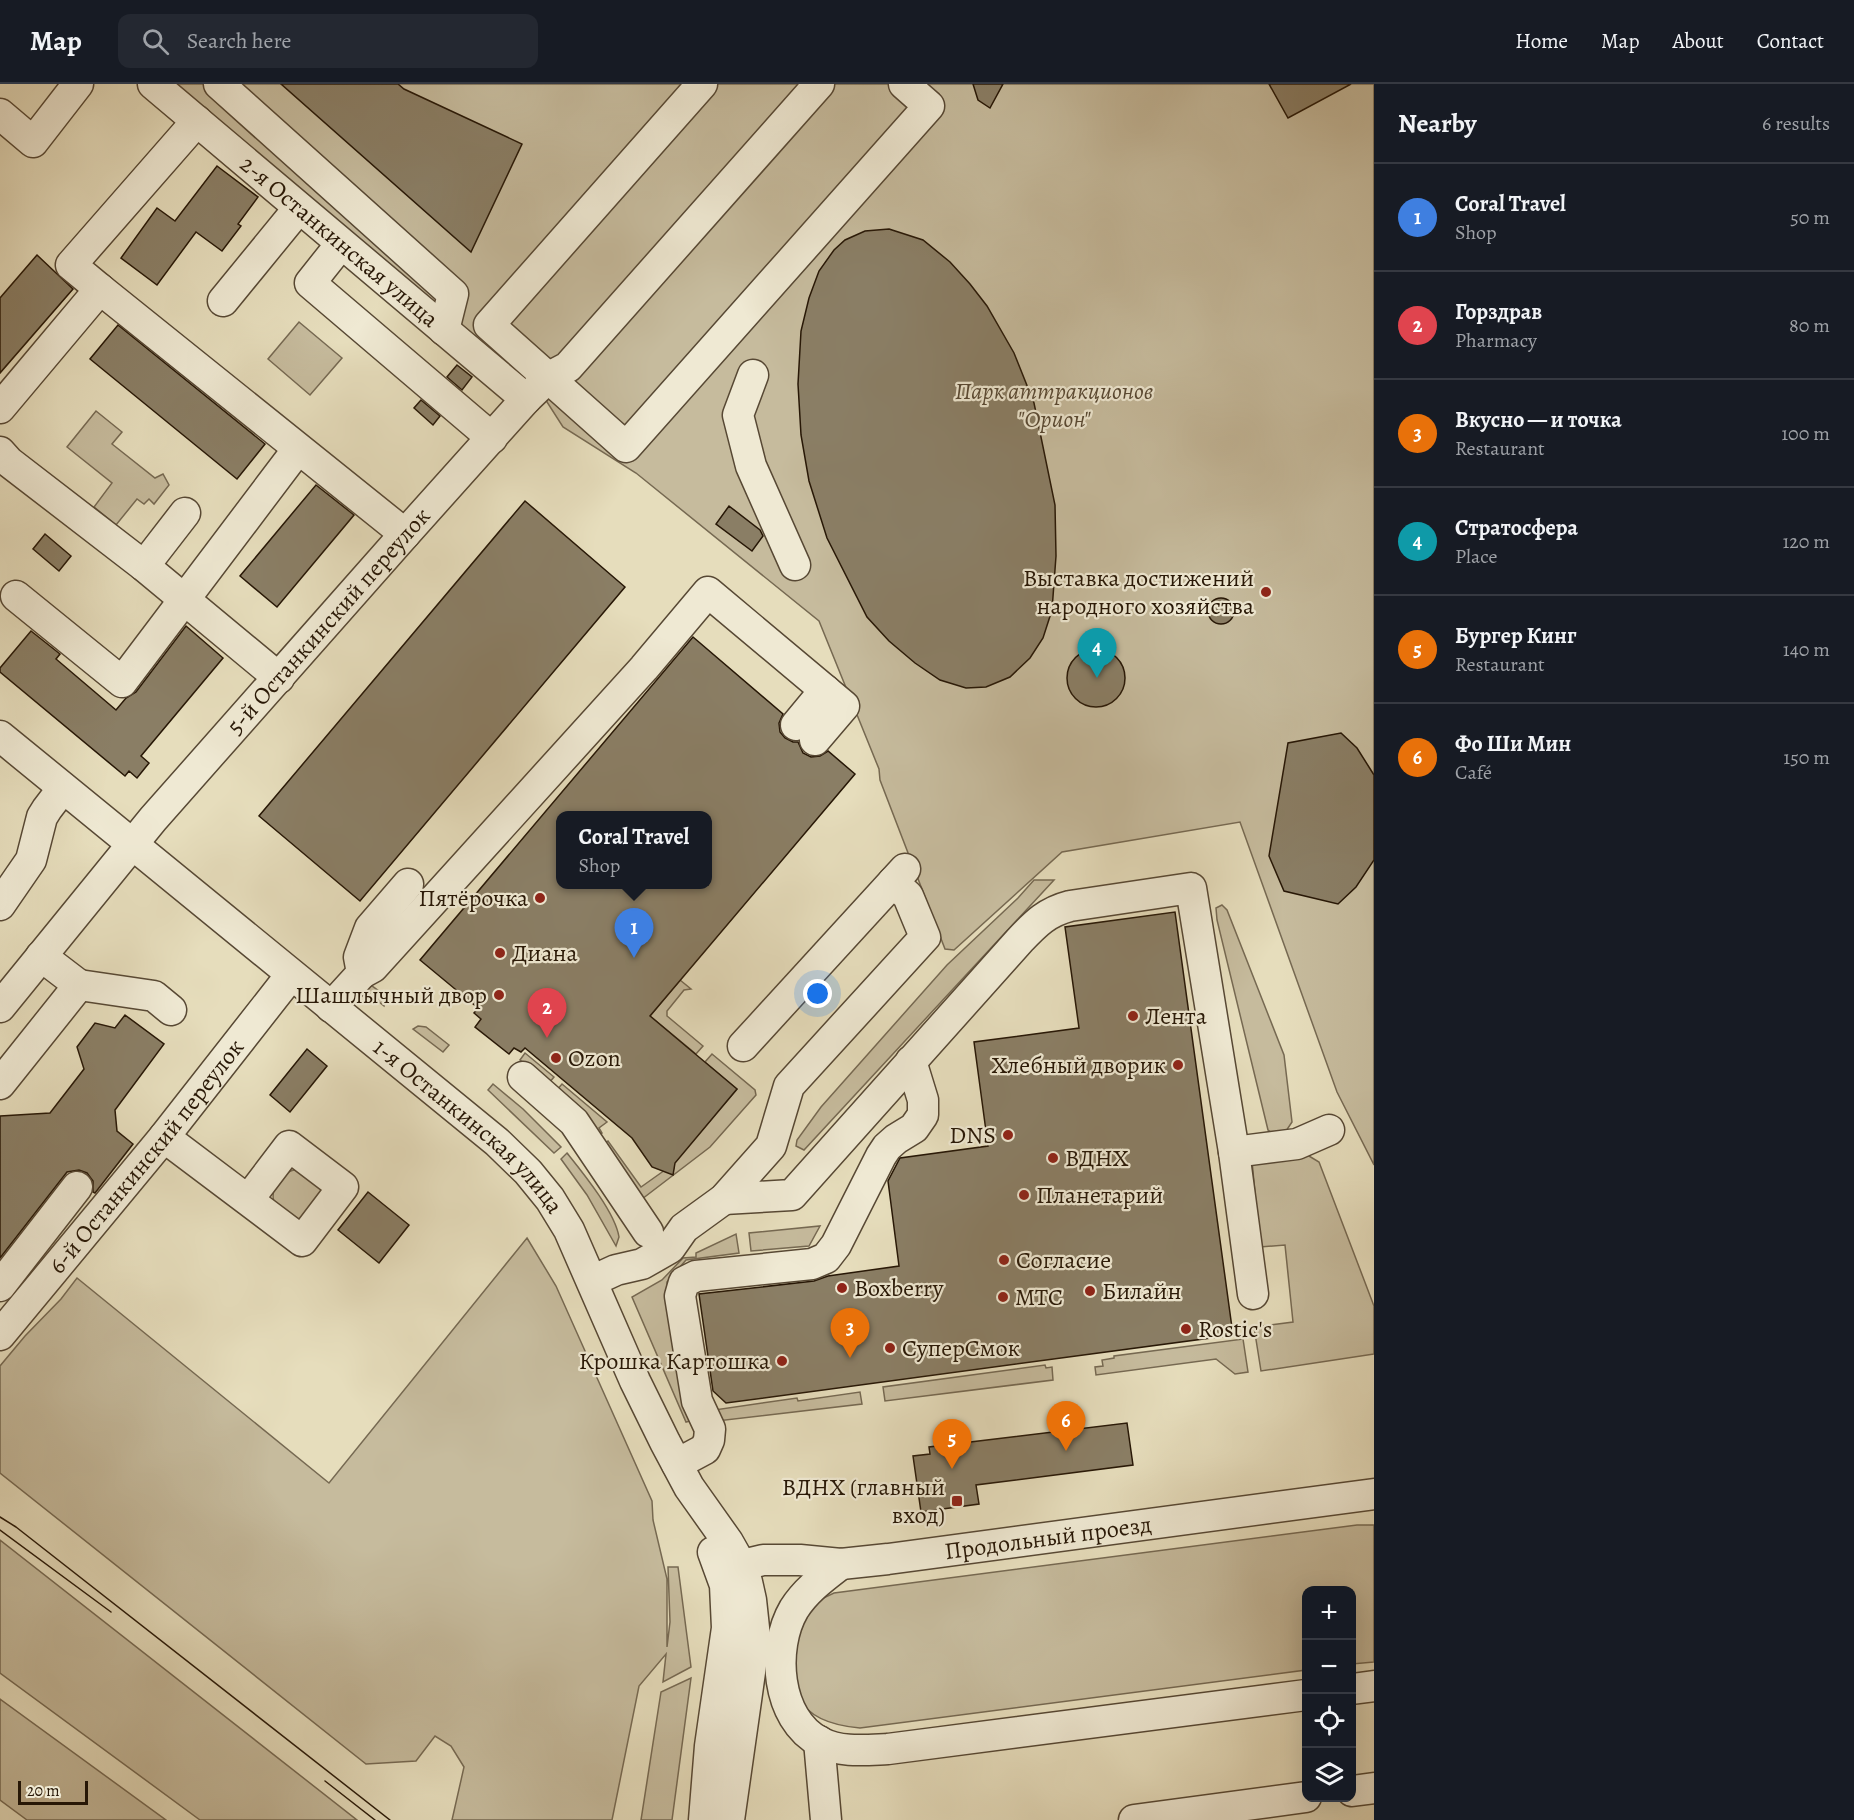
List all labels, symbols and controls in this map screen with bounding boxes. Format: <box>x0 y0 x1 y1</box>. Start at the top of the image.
search box <box>118 14 538 68</box>
text: Map <box>30 22 82 60</box>
icon: search <box>139 25 172 58</box>
text: Search here <box>187 26 291 56</box>
text: Home <box>1515 27 1568 55</box>
text: Map <box>1601 27 1639 55</box>
text: About <box>1672 27 1724 55</box>
text: Contact <box>1757 27 1824 55</box>
text: Nearby <box>1398 106 1477 141</box>
text: 6 results <box>1762 110 1830 137</box>
street label: 2-я Останкинская улица <box>233 148 446 335</box>
text: Coral Travel <box>1455 189 1566 219</box>
text: 1 <box>1414 204 1421 231</box>
text: 50 m <box>1790 204 1830 231</box>
text: Shop <box>1455 219 1497 246</box>
text: Горздрав <box>1455 297 1542 327</box>
text: 2 <box>1413 312 1422 339</box>
text: 80 m <box>1789 312 1830 339</box>
text: Pharmacy <box>1455 327 1537 354</box>
park label: Парк аттракционов "Орион" <box>955 375 1153 435</box>
text: Вкусно — и точка <box>1455 405 1622 435</box>
text: 3 <box>1413 420 1422 447</box>
text: 100 m <box>1781 420 1830 447</box>
text: Restaurant <box>1455 435 1545 462</box>
street label: 5-й Останкинский переулок <box>219 501 437 741</box>
text: Стратосфера <box>1455 513 1578 543</box>
text: 4 <box>1413 528 1422 555</box>
text: 120 m <box>1782 528 1830 555</box>
text: Place <box>1455 543 1497 570</box>
place label: Выставка достижений народного хозяйства <box>1023 562 1254 622</box>
marker: Выставка достижений народного хозяйства <box>1259 585 1273 599</box>
text: Бургер Кинг <box>1455 621 1577 651</box>
pin: 4 <box>1078 628 1116 678</box>
text: 5 <box>1413 636 1422 663</box>
text: 140 m <box>1783 636 1830 663</box>
text: Restaurant <box>1455 651 1545 678</box>
text: Фо Ши Мин <box>1455 729 1571 759</box>
text: 6 <box>1413 744 1422 771</box>
text: 150 m <box>1783 744 1830 771</box>
text: Café <box>1455 759 1492 786</box>
popup <box>556 811 712 889</box>
text: Coral Travel <box>579 822 689 852</box>
text: Shop <box>579 852 620 879</box>
place label: Пятёрочка <box>418 882 528 914</box>
marker: Пятёрочка <box>533 891 547 905</box>
pin: 1 <box>614 908 654 958</box>
place label: Диана <box>512 937 578 969</box>
marker: Диана <box>493 946 507 960</box>
place label: Шашлычный двор <box>295 979 487 1011</box>
your location <box>803 979 832 1008</box>
marker: Шашлычный двор <box>492 988 506 1002</box>
pin: 2 <box>528 988 566 1038</box>
place label: Лента <box>1145 1000 1207 1032</box>
marker: Лента <box>1126 1009 1140 1023</box>
street label: 1-я Останкинская улица <box>366 1031 571 1219</box>
street label: 6-й Останкинский переулок <box>41 1032 251 1280</box>
place label: Ozon <box>568 1042 621 1074</box>
place label: Хлебный дворик <box>992 1049 1166 1081</box>
marker: Ozon <box>549 1051 563 1065</box>
marker: Хлебный дворик <box>1171 1058 1185 1072</box>
place label: DNS <box>949 1119 996 1151</box>
marker: DNS <box>1001 1128 1015 1142</box>
place label: ВДНХ <box>1065 1142 1129 1174</box>
marker: ВДНХ <box>1046 1151 1060 1165</box>
place label: Планетарий <box>1036 1179 1163 1211</box>
marker: Планетарий <box>1017 1188 1031 1202</box>
place label: Согласие <box>1016 1244 1111 1276</box>
marker: Согласие <box>997 1253 1011 1267</box>
place label: Boxberry <box>854 1272 944 1304</box>
place label: Билайн <box>1102 1275 1181 1307</box>
marker: Boxberry <box>835 1281 849 1295</box>
place label: МТС <box>1015 1281 1063 1313</box>
marker: Билайн <box>1083 1284 1097 1298</box>
marker: МТС <box>996 1290 1010 1304</box>
pin: 3 <box>830 1308 870 1358</box>
place label: Rostic's <box>1198 1313 1272 1345</box>
marker: Rostic's <box>1179 1322 1193 1336</box>
place label: СуперСмок <box>902 1332 1020 1364</box>
marker: СуперСмок <box>883 1341 897 1355</box>
place label: Крошка Картошка <box>579 1345 770 1377</box>
marker: Крошка Картошка <box>775 1354 789 1368</box>
pin: 6 <box>1046 1402 1086 1451</box>
pin: 5 <box>932 1420 972 1469</box>
place label: ВДНХ (главный вход) <box>782 1471 945 1531</box>
marker: ВДНХ (главный вход) <box>950 1494 964 1508</box>
street label: Продольный проезд <box>942 1508 1153 1567</box>
map controls <box>1302 1586 1356 1802</box>
button: + <box>1302 1586 1356 1640</box>
button: − <box>1302 1640 1356 1694</box>
button: locate <box>1302 1694 1356 1748</box>
button: layers <box>1302 1748 1356 1802</box>
scale bar <box>18 1778 88 1806</box>
text: 20 m <box>27 1780 60 1802</box>

